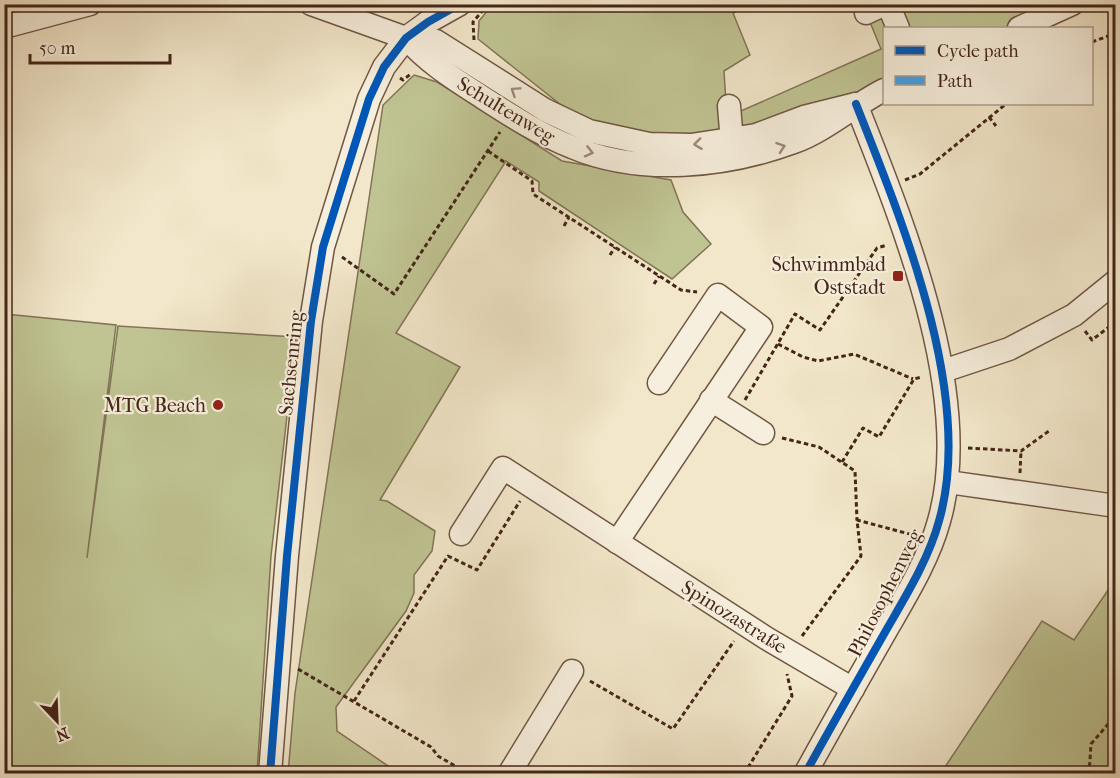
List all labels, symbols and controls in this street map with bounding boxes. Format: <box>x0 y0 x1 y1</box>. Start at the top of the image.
scale bar <box>30 27 170 65</box>
legend <box>883 27 1093 105</box>
text: 50 m <box>39 38 76 59</box>
text: Cycle path <box>937 41 1018 62</box>
text: Path <box>937 71 973 92</box>
street label: Schultenweg <box>453 72 559 148</box>
one-way arrow <box>511 87 522 98</box>
one-way arrow <box>694 137 703 150</box>
one-way arrow <box>775 141 785 154</box>
one-way arrow <box>584 144 594 157</box>
place label: Schwimmbad Oststadt <box>772 253 887 299</box>
marker: Schwimmbad Oststadt <box>891 269 905 283</box>
street label: Sachsenring <box>274 309 308 416</box>
place label: MTG Beach <box>104 394 207 417</box>
marker: MTG Beach <box>211 398 225 412</box>
street label: Philosophenweg <box>843 525 927 661</box>
street label: Spinozastraße <box>677 575 791 659</box>
north arrow <box>27 691 87 751</box>
text: N <box>53 723 72 746</box>

